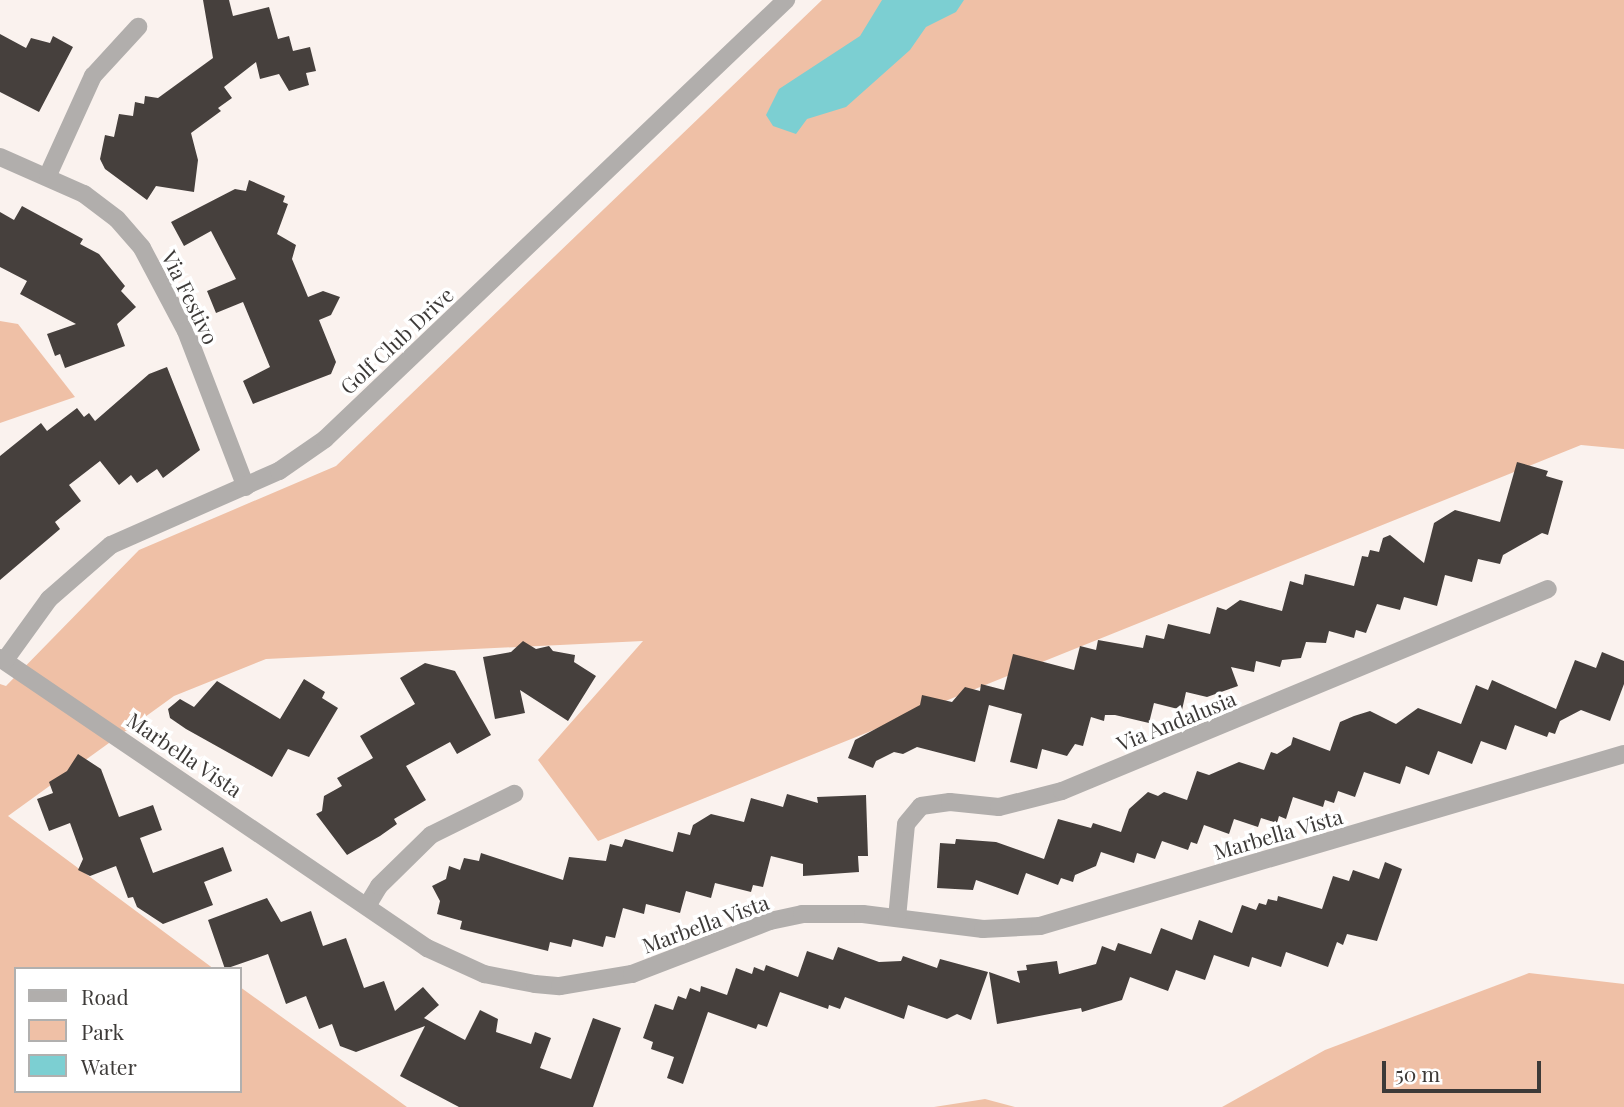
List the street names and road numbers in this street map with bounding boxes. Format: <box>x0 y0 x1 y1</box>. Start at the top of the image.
street label: Via Festivo <box>158 246 224 348</box>
street label: Golf Club Drive <box>334 281 458 399</box>
street label: Via Andalusia <box>1112 685 1240 755</box>
street label: Marbella Vista <box>122 706 248 802</box>
street label: Marbella Vista <box>1210 802 1346 864</box>
street label: Marbella Vista <box>638 888 772 958</box>

